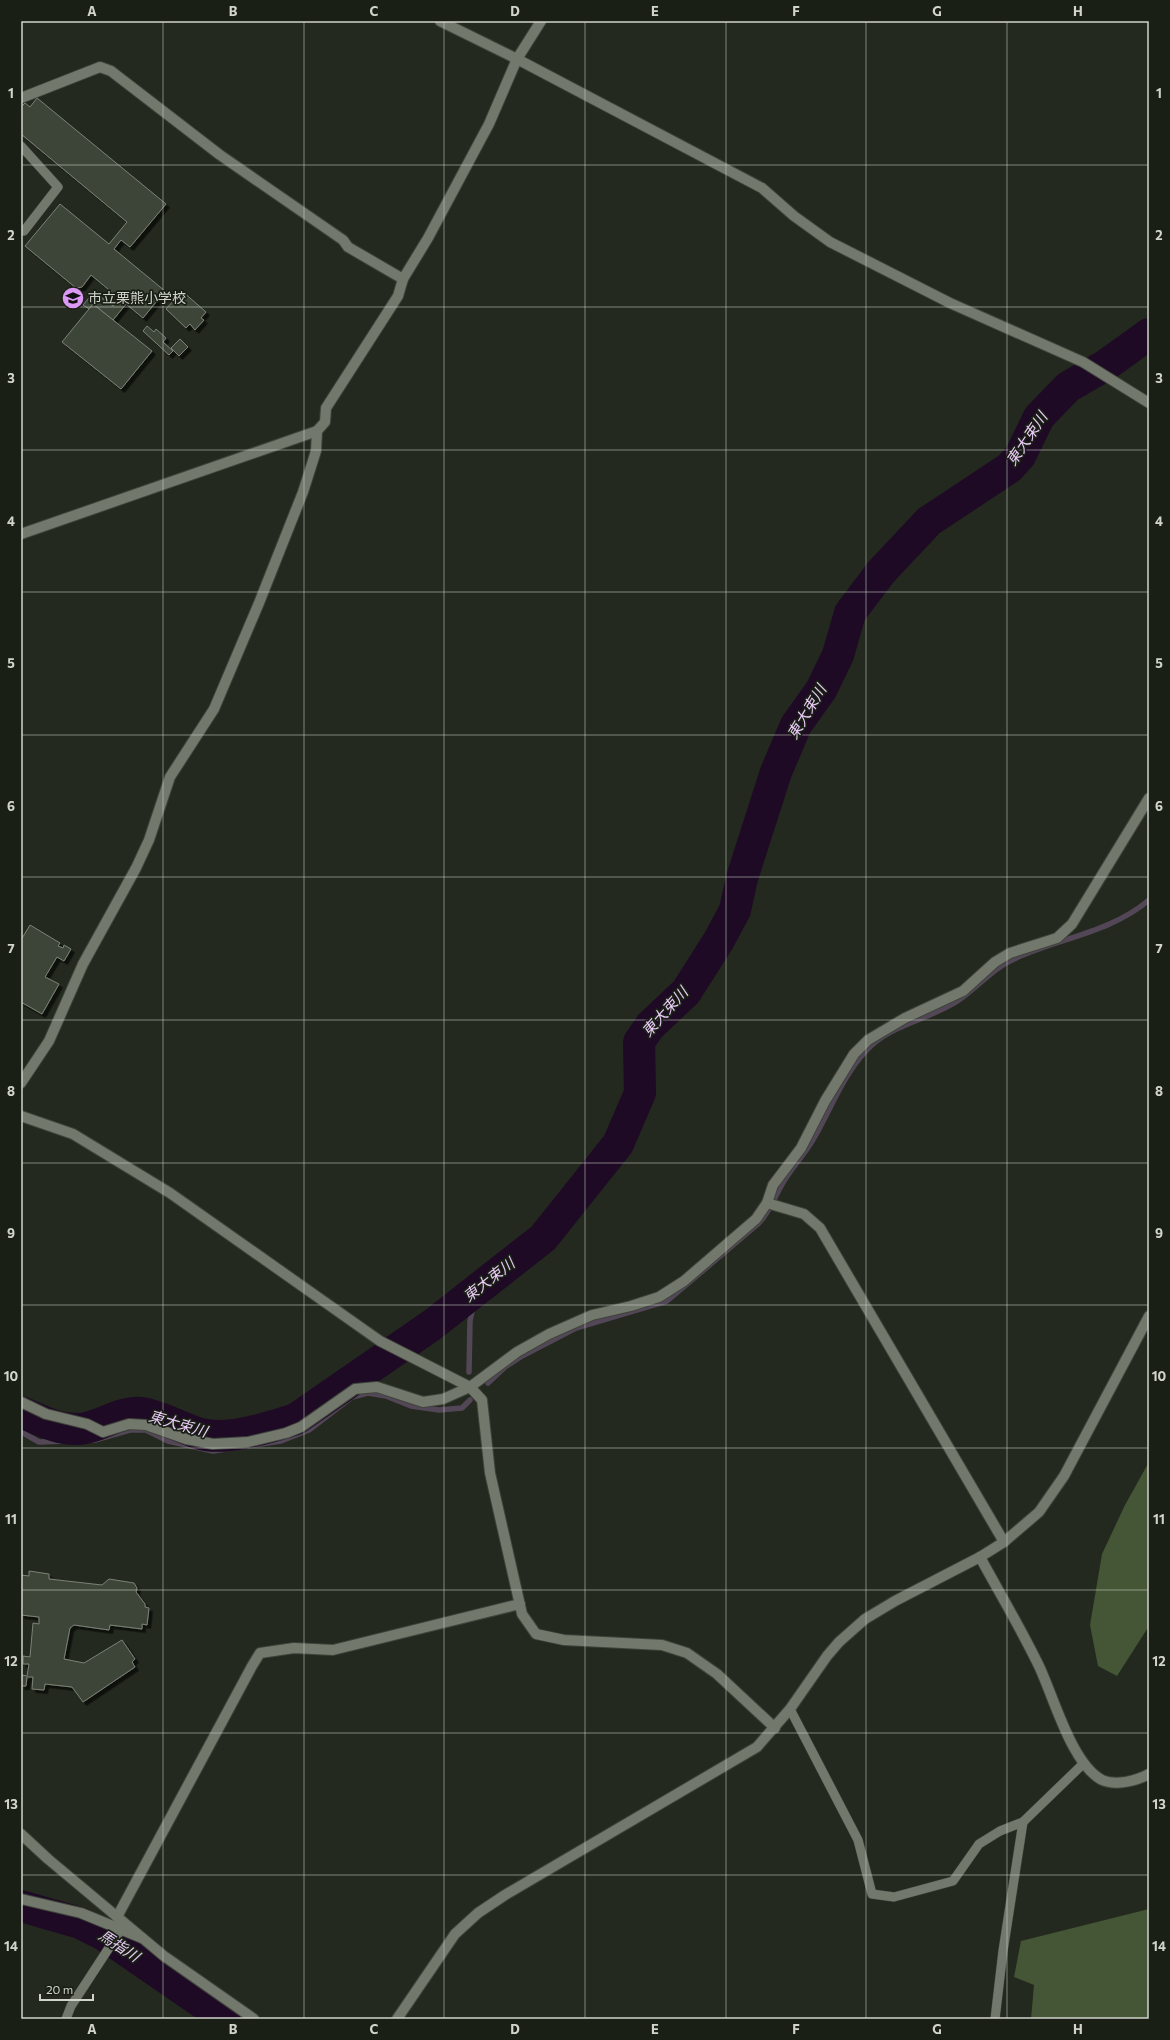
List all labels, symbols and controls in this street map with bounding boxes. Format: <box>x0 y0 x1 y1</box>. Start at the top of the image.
text: A <box>87 3 97 19</box>
text: B <box>229 3 238 19</box>
text: C <box>370 3 379 19</box>
text: D <box>510 3 520 19</box>
text: E <box>651 3 659 19</box>
text: F <box>792 3 800 19</box>
text: G <box>932 3 942 19</box>
text: H <box>1073 3 1083 19</box>
text: 1 <box>8 85 14 101</box>
text: 1 <box>1156 85 1162 101</box>
text: 2 <box>7 227 15 243</box>
text: 2 <box>1155 227 1163 243</box>
school or university icon: 市立栗熊小学校 <box>60 285 86 311</box>
place label: 市立栗熊小学校 <box>88 289 186 306</box>
text: 3 <box>7 370 15 386</box>
text: 3 <box>1155 370 1163 386</box>
water label: 東大束川 <box>1002 407 1052 468</box>
text: 4 <box>7 513 15 529</box>
text: 4 <box>1155 513 1163 529</box>
text: 5 <box>7 655 15 671</box>
text: 5 <box>1155 655 1163 671</box>
water label: 東大束川 <box>783 679 830 742</box>
text: 6 <box>7 798 15 814</box>
text: 6 <box>1155 798 1163 814</box>
text: 7 <box>7 940 15 956</box>
text: 7 <box>1155 940 1163 956</box>
water label: 東大束川 <box>637 982 692 1040</box>
text: 8 <box>7 1083 15 1099</box>
text: 8 <box>1155 1083 1163 1099</box>
text: 9 <box>7 1225 15 1241</box>
text: 9 <box>1155 1225 1163 1241</box>
water label: 東大束川 <box>459 1252 519 1305</box>
text: 10 <box>4 1368 19 1384</box>
text: 10 <box>1152 1368 1167 1384</box>
water label: 東大束川 <box>147 1406 212 1441</box>
text: 11 <box>5 1511 17 1527</box>
text: 11 <box>1153 1511 1165 1527</box>
text: 12 <box>4 1653 18 1669</box>
text: 12 <box>1152 1653 1166 1669</box>
text: 13 <box>4 1796 18 1812</box>
text: 13 <box>1152 1796 1166 1812</box>
water label: 馬指川 <box>96 1925 145 1966</box>
text: 14 <box>4 1938 18 1954</box>
text: 14 <box>1152 1938 1166 1954</box>
scale bar <box>40 1976 93 2002</box>
text: 20 m <box>46 1982 73 1996</box>
text: A <box>87 2021 97 2037</box>
text: B <box>229 2021 238 2037</box>
text: C <box>370 2021 379 2037</box>
text: D <box>510 2021 520 2037</box>
text: E <box>651 2021 659 2037</box>
text: F <box>792 2021 800 2037</box>
text: G <box>932 2021 942 2037</box>
text: H <box>1073 2021 1083 2037</box>

